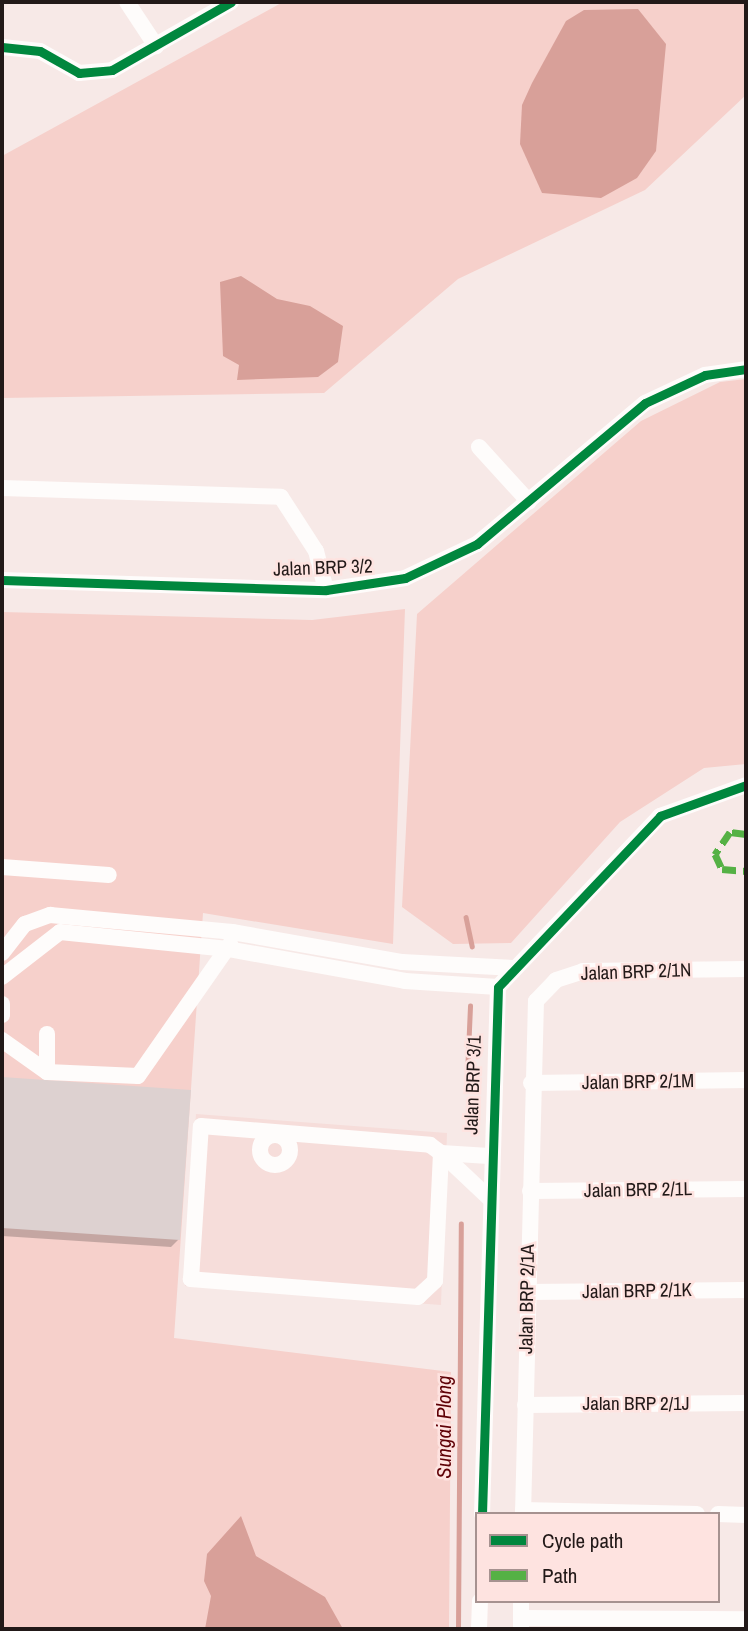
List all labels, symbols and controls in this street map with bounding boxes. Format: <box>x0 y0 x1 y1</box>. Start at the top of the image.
street label: Jalan BRP 3/2 <box>273 555 373 581</box>
street label: Jalan BRP 2/1N <box>580 959 692 985</box>
street label: Jalan BRP 3/1 <box>460 1035 486 1135</box>
street label: Jalan BRP 2/1M <box>582 1070 694 1094</box>
street label: Jalan BRP 2/1L <box>584 1178 692 1202</box>
street label: Jalan BRP 2/1A <box>515 1244 539 1354</box>
street label: Jalan BRP 2/1K <box>582 1279 692 1303</box>
water label: Sungai Plong <box>431 1375 457 1479</box>
street label: Jalan BRP 2/1J <box>582 1393 690 1415</box>
legend <box>475 1512 720 1603</box>
text: Cycle path <box>542 1526 623 1555</box>
text: Path <box>542 1561 577 1590</box>

